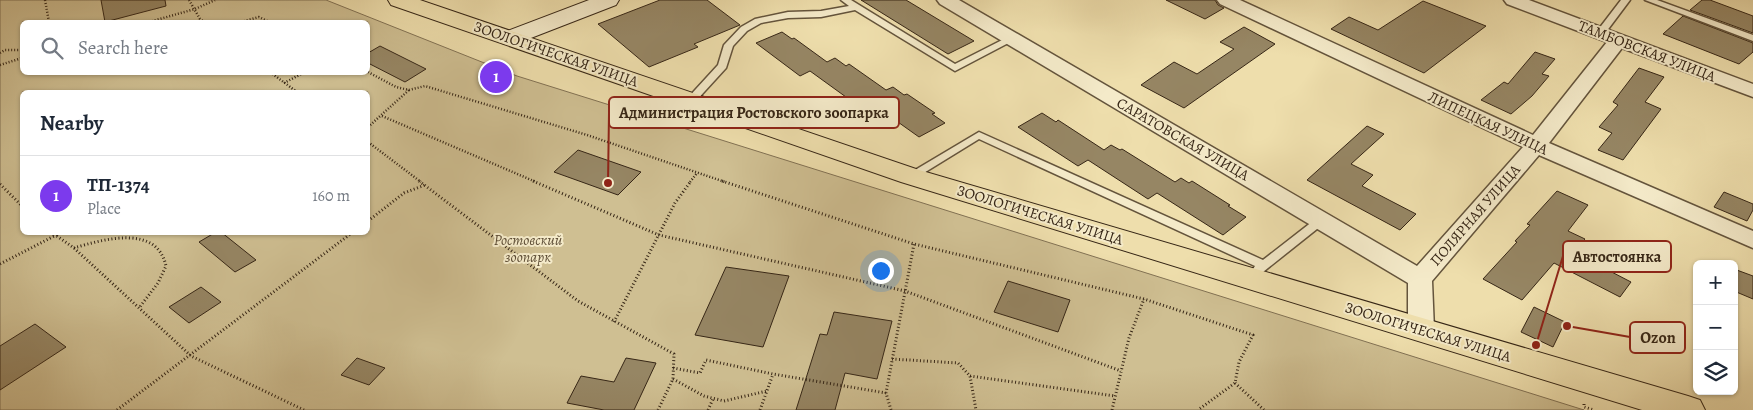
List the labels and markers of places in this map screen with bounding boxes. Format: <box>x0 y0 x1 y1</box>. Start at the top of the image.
pin: 1 <box>480 58 512 96</box>
callout: Администрация Ростовского зоопарка <box>609 97 899 128</box>
callout: Автостоянка <box>1563 241 1671 272</box>
callout: Ozon <box>1630 322 1685 353</box>

